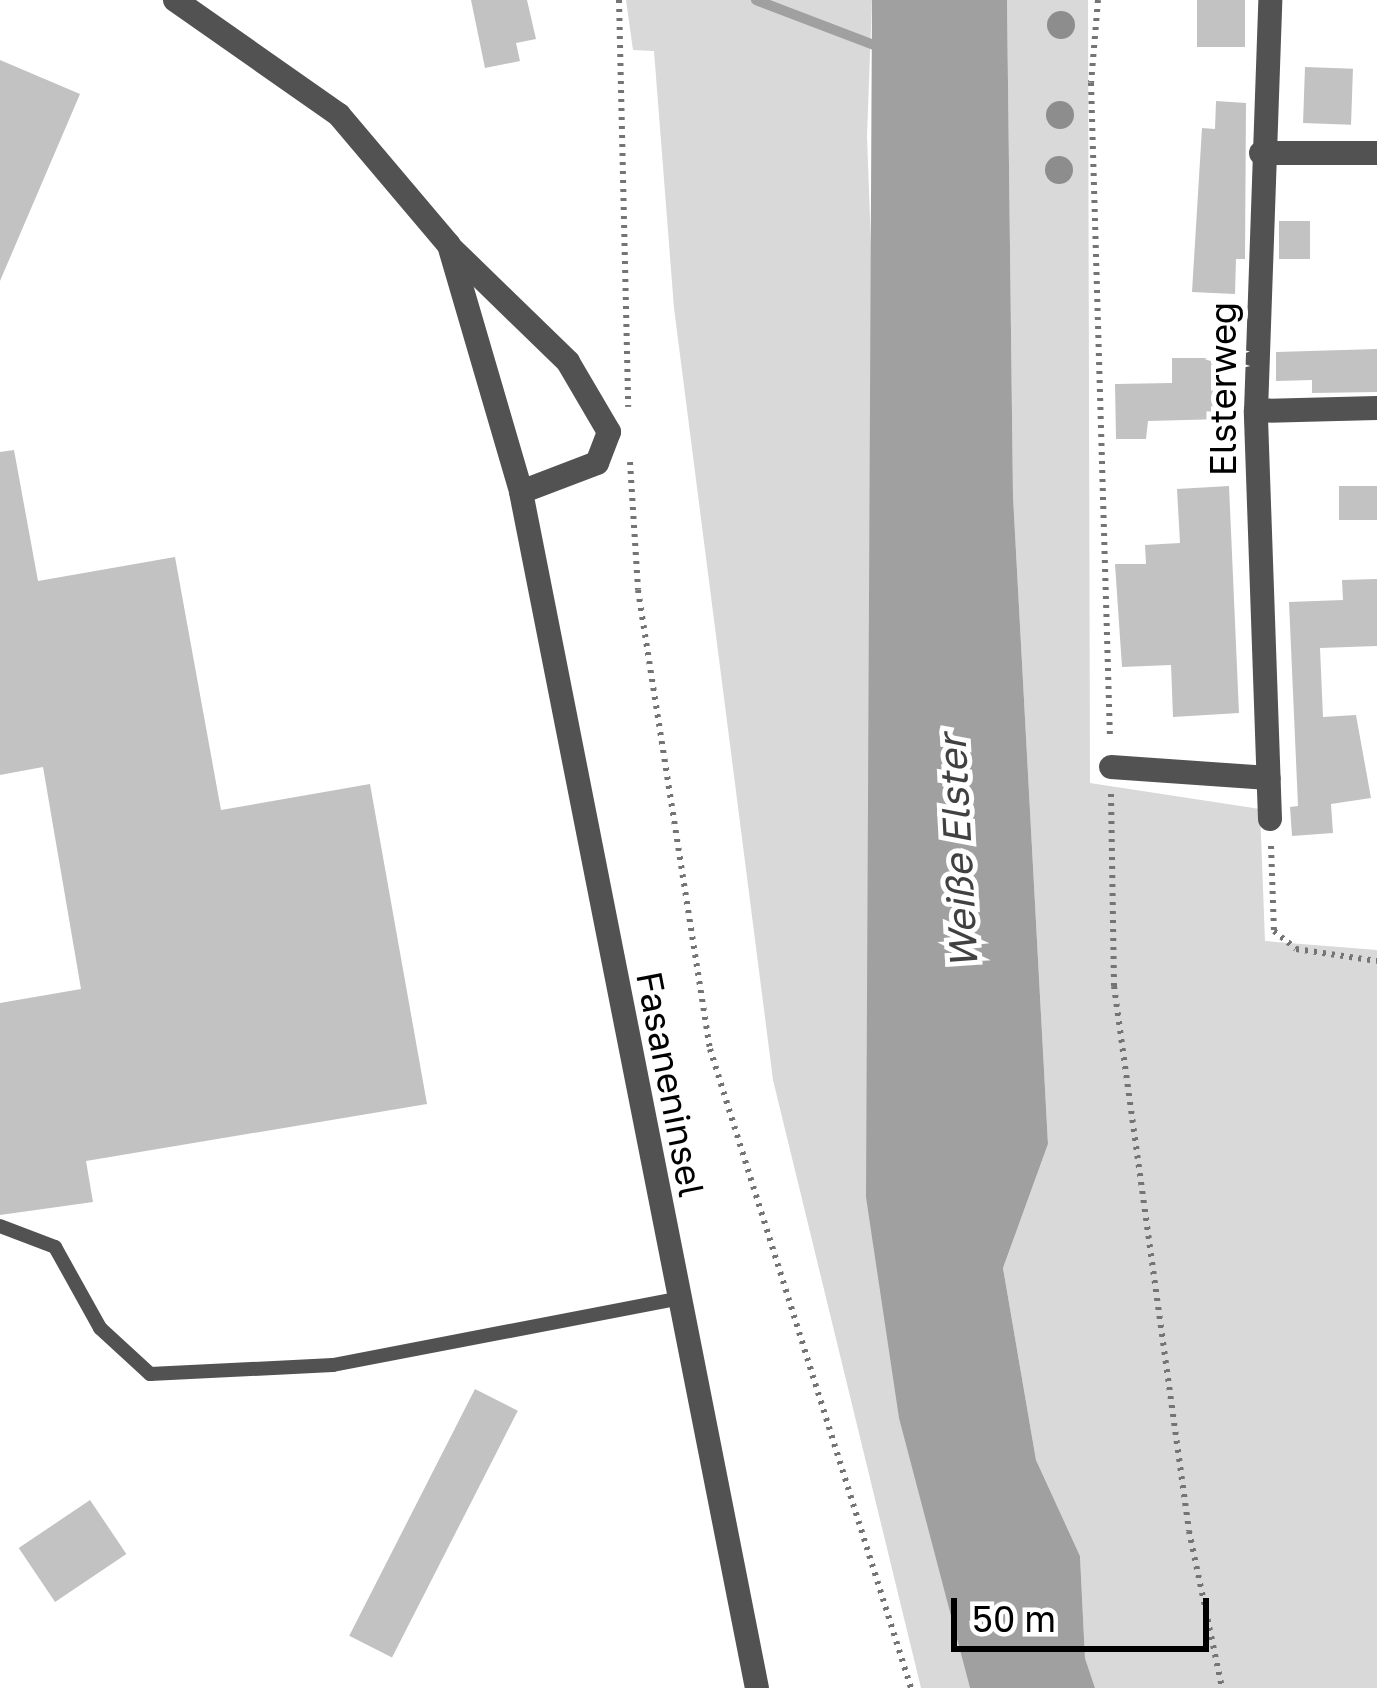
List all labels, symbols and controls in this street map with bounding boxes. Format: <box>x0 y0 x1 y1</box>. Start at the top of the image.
street label: Elsterweg <box>1201 302 1245 476</box>
water label: Weiße Elster <box>929 734 987 970</box>
street label: Fasaneninsel <box>628 968 714 1200</box>
scale bar <box>957 1574 1215 1648</box>
text: 50 m <box>972 1597 1056 1640</box>

